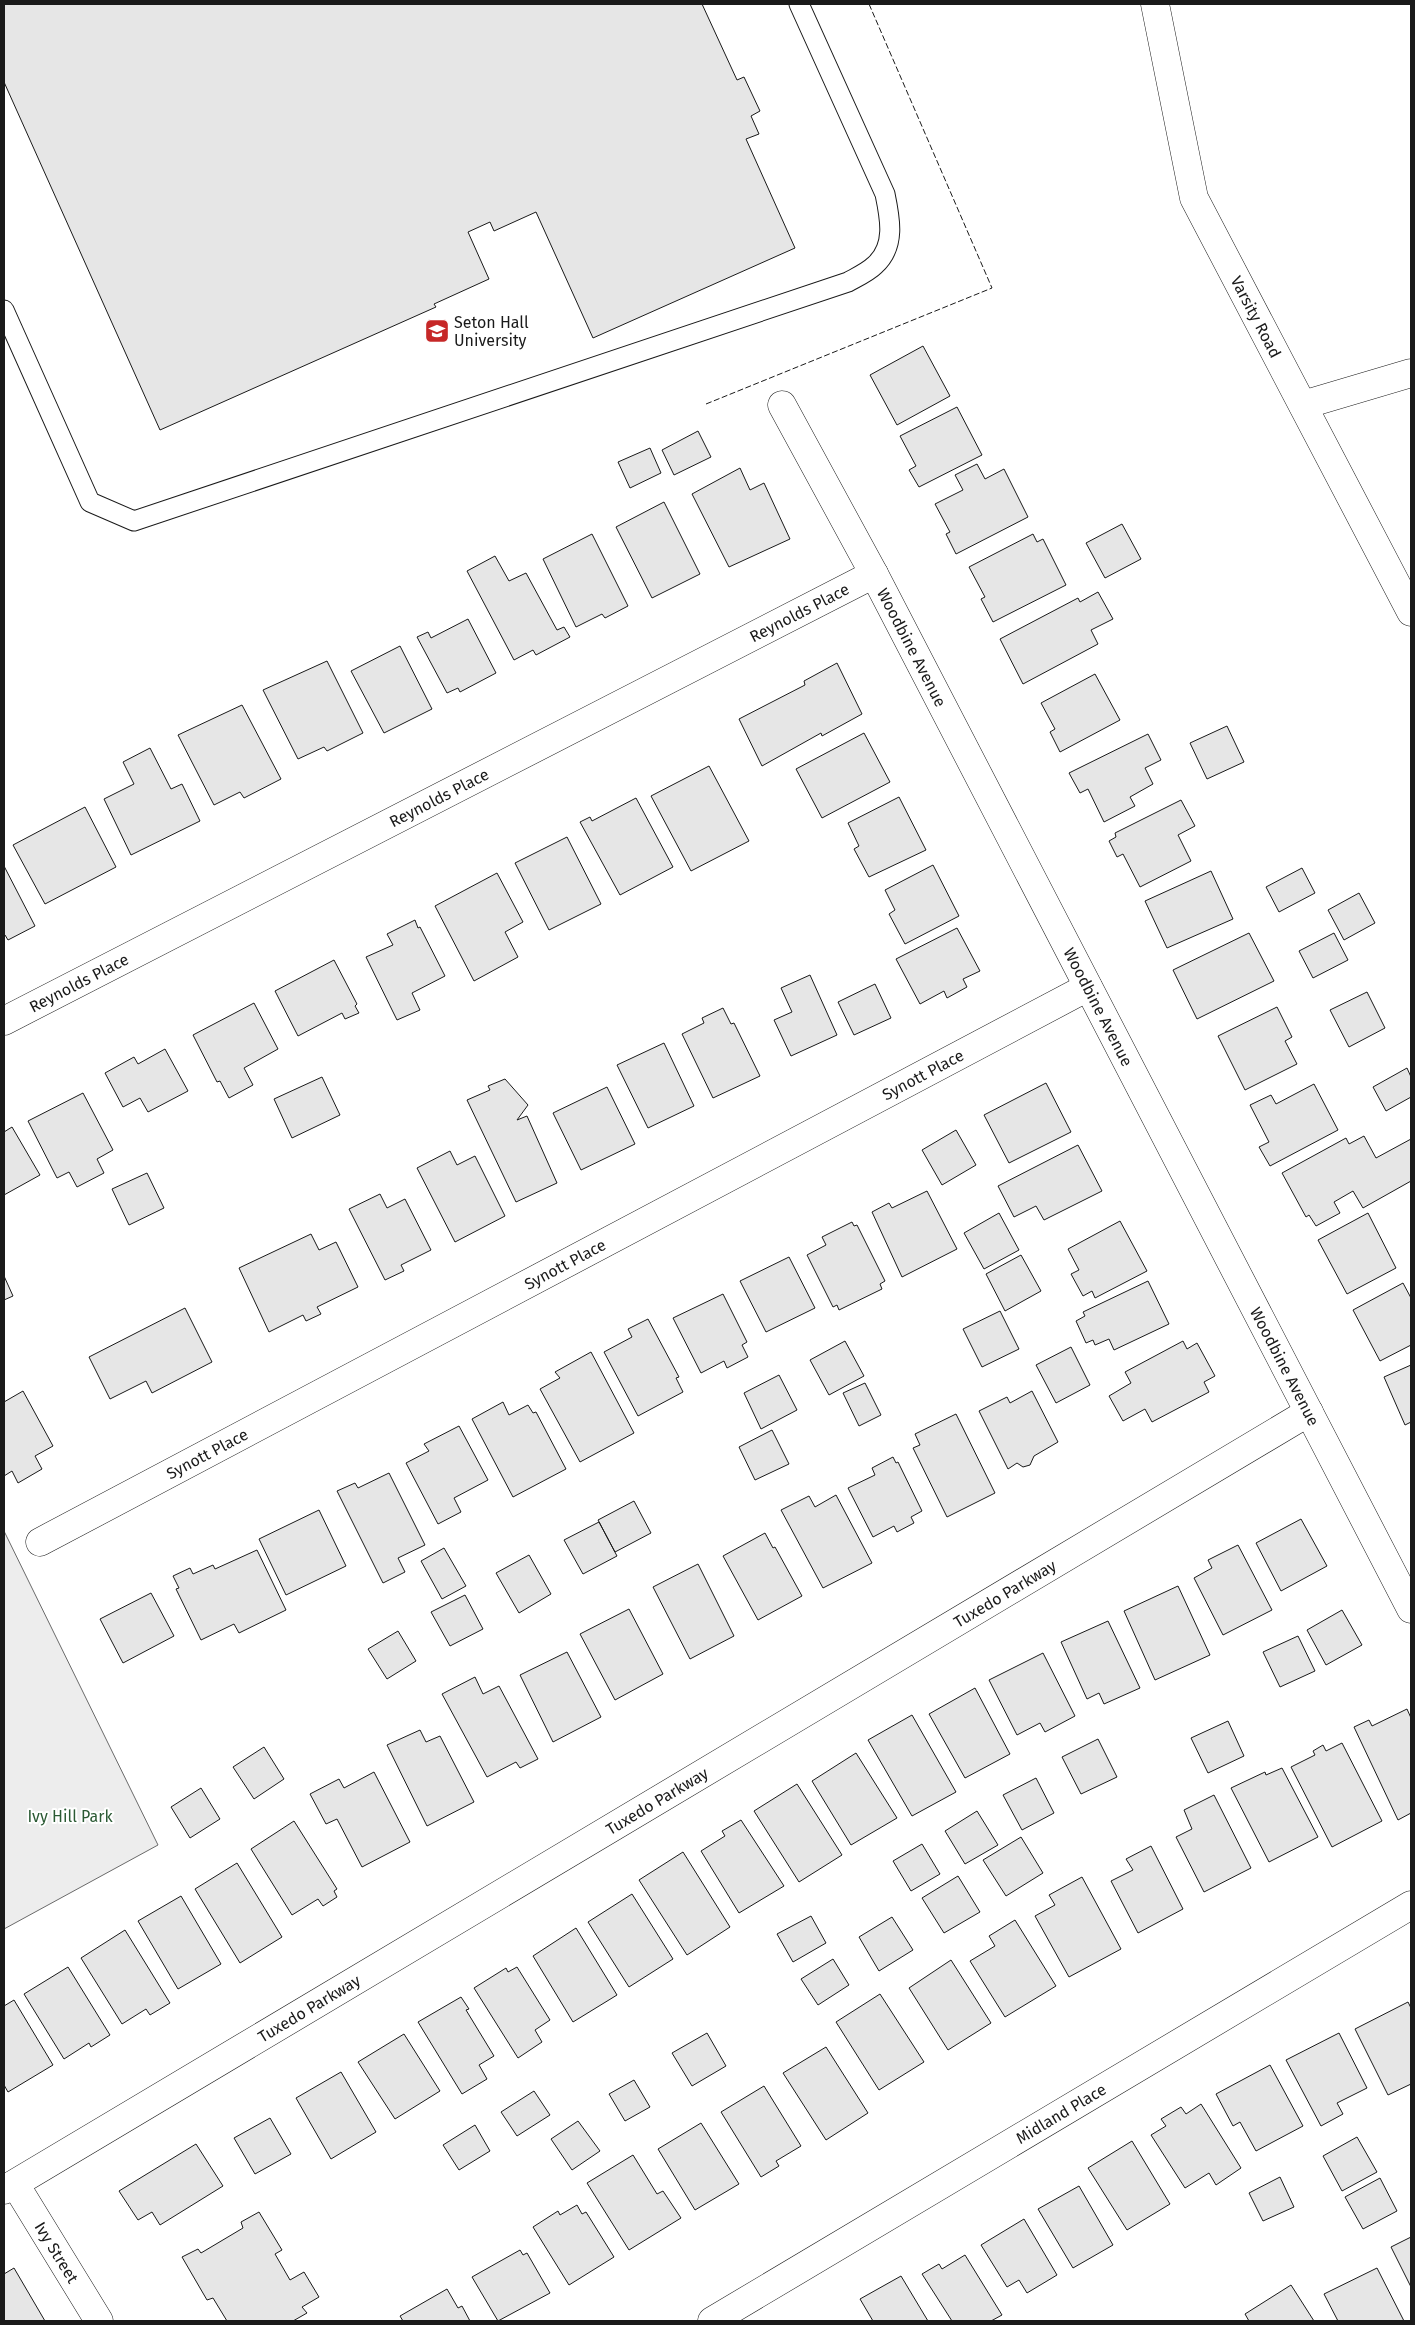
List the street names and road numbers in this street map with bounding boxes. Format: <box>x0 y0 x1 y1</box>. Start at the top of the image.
street label: Varsity Road <box>1227 273 1285 361</box>
street label: Reynolds Place <box>747 579 852 646</box>
street label: Woodbine Avenue <box>873 585 950 710</box>
street label: Reynolds Place <box>386 765 492 831</box>
street label: Woodbine Avenue <box>1060 945 1137 1070</box>
street label: Reynolds Place <box>26 950 132 1016</box>
street label: Synott Place <box>879 1046 967 1104</box>
street label: Synott Place <box>521 1235 609 1294</box>
street label: Woodbine Avenue <box>1246 1304 1323 1429</box>
street label: Synott Place <box>163 1425 251 1483</box>
street label: Tuxedo Parkway <box>950 1556 1060 1632</box>
street label: Tuxedo Parkway <box>603 1763 712 1839</box>
street label: Tuxedo Parkway <box>255 1971 364 2046</box>
street label: Midland Place <box>1013 2080 1110 2148</box>
street label: Ivy Street <box>30 2218 82 2287</box>

